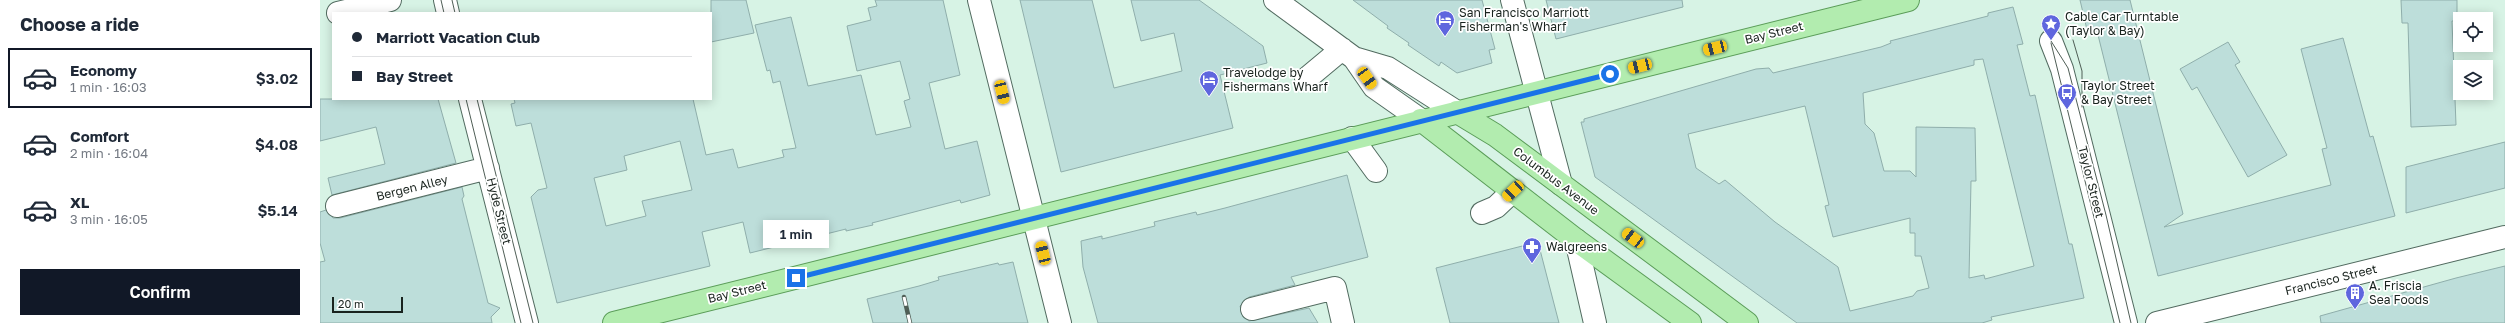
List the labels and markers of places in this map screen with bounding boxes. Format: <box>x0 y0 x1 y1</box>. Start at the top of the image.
place label: San Francisco Marriott Fisherman's Wharf <box>1459 5 1589 34</box>
hotel icon: San Francisco Marriott Fisherman's Wharf <box>1434 9 1456 37</box>
place label: Cable Car Turntable (Taylor & Bay) <box>2065 9 2179 38</box>
place icon: Cable Car Turntable (Taylor & Bay) <box>2040 13 2062 41</box>
place label: Travelodge by Fishermans Wharf <box>1223 65 1328 94</box>
hotel icon: Travelodge by Fishermans Wharf <box>1198 69 1220 97</box>
place label: Taylor Street & Bay Street <box>2081 78 2155 107</box>
bus stop icon: Taylor Street & Bay Street <box>2056 82 2078 110</box>
pharmacy icon: Walgreens <box>1521 236 1543 264</box>
place label: Walgreens <box>1546 239 1607 254</box>
place label: A. Friscia Sea Foods <box>2369 278 2429 307</box>
building icon: A. Friscia Sea Foods <box>2344 282 2366 310</box>

